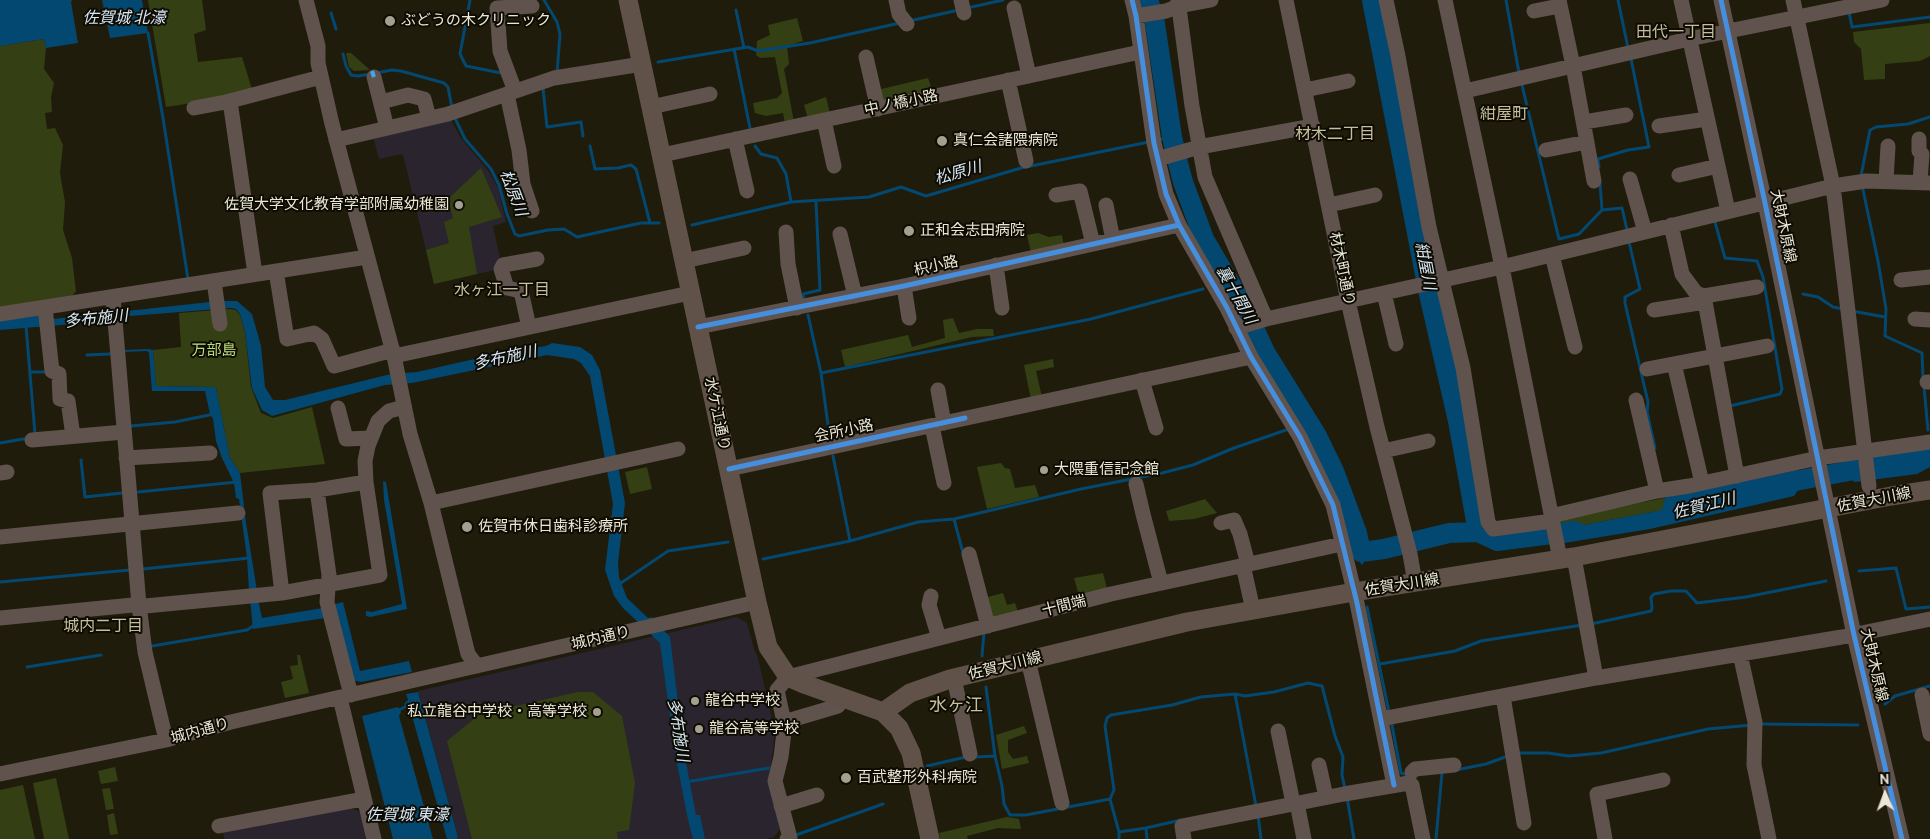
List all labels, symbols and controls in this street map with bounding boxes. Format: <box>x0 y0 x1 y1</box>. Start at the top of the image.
water label: 佐賀城 北濠 <box>82 8 166 28</box>
place label: ぶどうの木クリニック <box>401 12 551 30</box>
marker: ぶどうの木クリニック <box>383 14 397 28</box>
district label: 田代一丁目 <box>1636 22 1716 42</box>
street label: 中ノ橋小路 <box>862 86 940 120</box>
district label: 紺屋町 <box>1480 104 1528 124</box>
district label: 材木二丁目 <box>1295 124 1375 144</box>
place label: 真仁会諸隈病院 <box>953 132 1058 150</box>
marker: 真仁会諸隈病院 <box>935 134 949 148</box>
water label: 松原川 <box>932 157 984 189</box>
water label: 松原川 <box>495 167 531 219</box>
street label: 大財木原線 <box>1766 187 1800 265</box>
place label: 佐賀大学文化教育学部附属幼稚園 <box>224 196 449 214</box>
marker: 佐賀大学文化教育学部附属幼稚園 <box>453 199 465 211</box>
place label: 正和会志田病院 <box>920 222 1025 240</box>
marker: 正和会志田病院 <box>902 224 916 238</box>
street label: 材木町通り <box>1325 230 1359 308</box>
water label: 紺屋川 <box>1411 241 1439 291</box>
street label: 枳小路 <box>912 253 960 279</box>
water label: 裏十間川 <box>1212 262 1260 328</box>
district label: 水ヶ江一丁目 <box>454 280 550 300</box>
water label: 多布施川 <box>63 306 129 332</box>
park label: 万部島 <box>192 342 236 360</box>
water label: 多布施川 <box>472 342 538 374</box>
street label: 水ケ江通り <box>700 375 734 453</box>
street label: 会所小路 <box>813 416 875 446</box>
place label: 大隈重信記念館 <box>1054 461 1159 479</box>
marker: 大隈重信記念館 <box>1038 464 1050 476</box>
street label: 佐賀大川線 <box>1835 484 1913 516</box>
water label: 佐賀江川 <box>1671 489 1737 523</box>
place label: 佐賀市休日歯科診療所 <box>478 518 628 536</box>
marker: 佐賀市休日歯科診療所 <box>460 520 474 534</box>
street label: 佐賀大川線 <box>1364 570 1440 600</box>
street label: 十間端 <box>1040 592 1088 620</box>
district label: 城内二丁目 <box>63 616 143 636</box>
street label: 城内通り <box>570 622 632 654</box>
street label: 大財木原線 <box>1857 626 1891 704</box>
street label: 佐賀大川線 <box>966 648 1044 684</box>
place label: 龍谷中学校 <box>705 692 780 710</box>
marker: 龍谷中学校 <box>689 695 701 707</box>
district label: 水ヶ江 <box>929 695 983 717</box>
water label: 多布施川 <box>664 697 692 763</box>
place label: 私立龍谷中学校・高等学校 <box>407 703 587 721</box>
marker: 私立龍谷中学校・高等学校 <box>591 706 603 718</box>
street label: 城内通り <box>169 715 231 747</box>
place label: 龍谷高等学校 <box>709 720 799 738</box>
marker: 龍谷高等学校 <box>693 723 705 735</box>
place label: 百武整形外科病院 <box>857 769 977 787</box>
north arrow <box>1860 769 1910 819</box>
text: N <box>1879 770 1890 788</box>
marker: 百武整形外科病院 <box>839 771 853 785</box>
water label: 佐賀城 東濠 <box>365 805 449 825</box>

